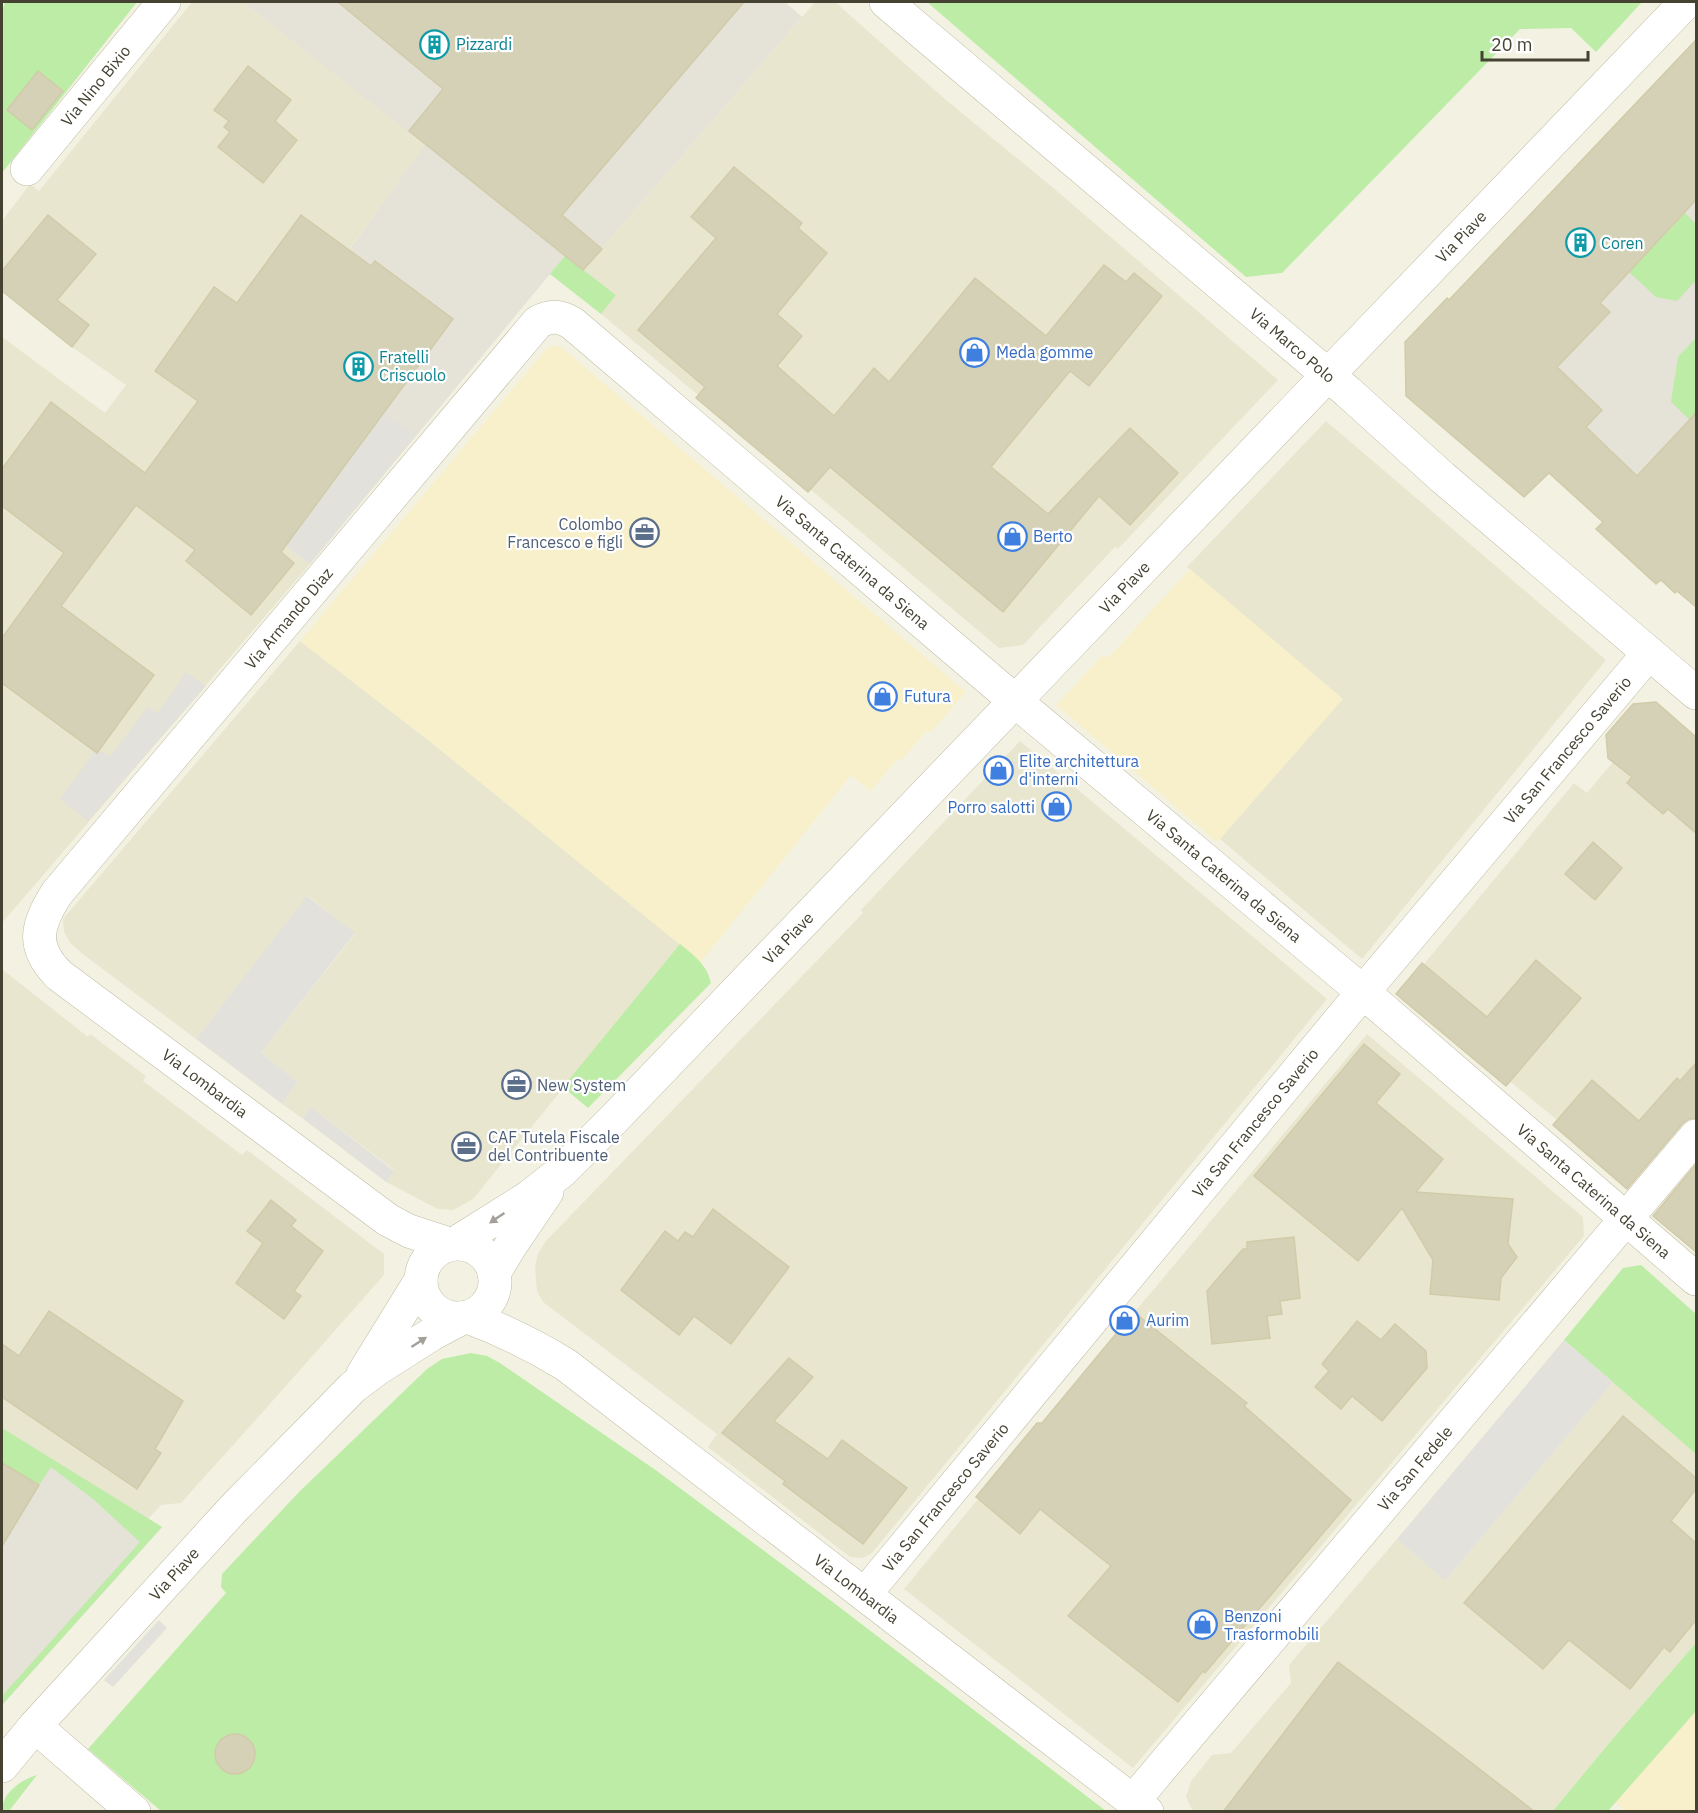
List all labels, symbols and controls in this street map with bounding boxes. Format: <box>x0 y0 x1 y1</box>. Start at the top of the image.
scale bar <box>1482 24 1588 62</box>
building icon: Pizzardi <box>419 28 451 60</box>
text: 20 m <box>1491 33 1533 56</box>
place label: Pizzardi <box>456 34 512 54</box>
street label: Via Nino Bixio <box>56 41 135 130</box>
street label: Via Piave <box>1431 206 1491 267</box>
building icon: Coren <box>1564 227 1596 259</box>
place label: Coren <box>1601 233 1644 253</box>
street label: Via Marco Polo <box>1246 303 1339 387</box>
shop icon: Meda gomme <box>959 336 991 368</box>
place label: Meda gomme <box>996 342 1094 362</box>
place label: Fratelli Criscuolo <box>379 347 446 385</box>
building icon: Fratelli Criscuolo <box>342 350 374 382</box>
street label: Via Santa Caterina da Siena <box>771 491 934 634</box>
place label: Colombo Francesco e figli <box>507 514 623 552</box>
office icon: Colombo Francesco e figli <box>628 517 660 549</box>
shop icon: Berto <box>996 520 1028 552</box>
place label: Berto <box>1033 526 1073 546</box>
street label: Via Piave <box>1095 557 1154 617</box>
street label: Via Armando Diaz <box>240 563 337 673</box>
street label: Via San Francesco Saverio <box>1499 672 1635 828</box>
shop icon: Futura <box>867 680 899 712</box>
place label: Futura <box>904 686 951 706</box>
place label: Elite architettura d'interni <box>1019 751 1140 789</box>
shop icon: Elite architettura d'interni <box>982 754 1014 786</box>
shop icon: Porro salotti <box>1040 791 1072 823</box>
place label: Porro salotti <box>948 797 1035 817</box>
street label: Via Santa Caterina da Siena <box>1142 805 1306 947</box>
street label: Via Piave <box>758 907 818 968</box>
street label: Via Lombardia <box>158 1044 252 1122</box>
street label: Via San Francesco Saverio <box>1188 1044 1323 1201</box>
office icon: New System <box>500 1069 532 1101</box>
place label: New System <box>537 1075 626 1095</box>
street label: Via Santa Caterina da Siena <box>1513 1119 1675 1263</box>
place label: CAF Tutela Fiscale del Contribuente <box>488 1127 620 1165</box>
office icon: CAF Tutela Fiscale del Contribuente <box>451 1130 483 1162</box>
one-way arrow <box>490 1212 506 1224</box>
shop icon: Aurim <box>1109 1304 1141 1336</box>
place label: Aurim <box>1146 1310 1189 1330</box>
one-way arrow <box>411 1337 427 1348</box>
street label: Via San Francesco Saverio <box>878 1418 1013 1575</box>
street label: Via San Fedele <box>1373 1421 1457 1515</box>
street label: Via Piave <box>145 1543 203 1604</box>
street label: Via Lombardia <box>810 1549 904 1628</box>
place label: Benzoni Trasformobili <box>1224 1606 1319 1644</box>
shop icon: Benzoni Trasformobili <box>1187 1609 1219 1641</box>

